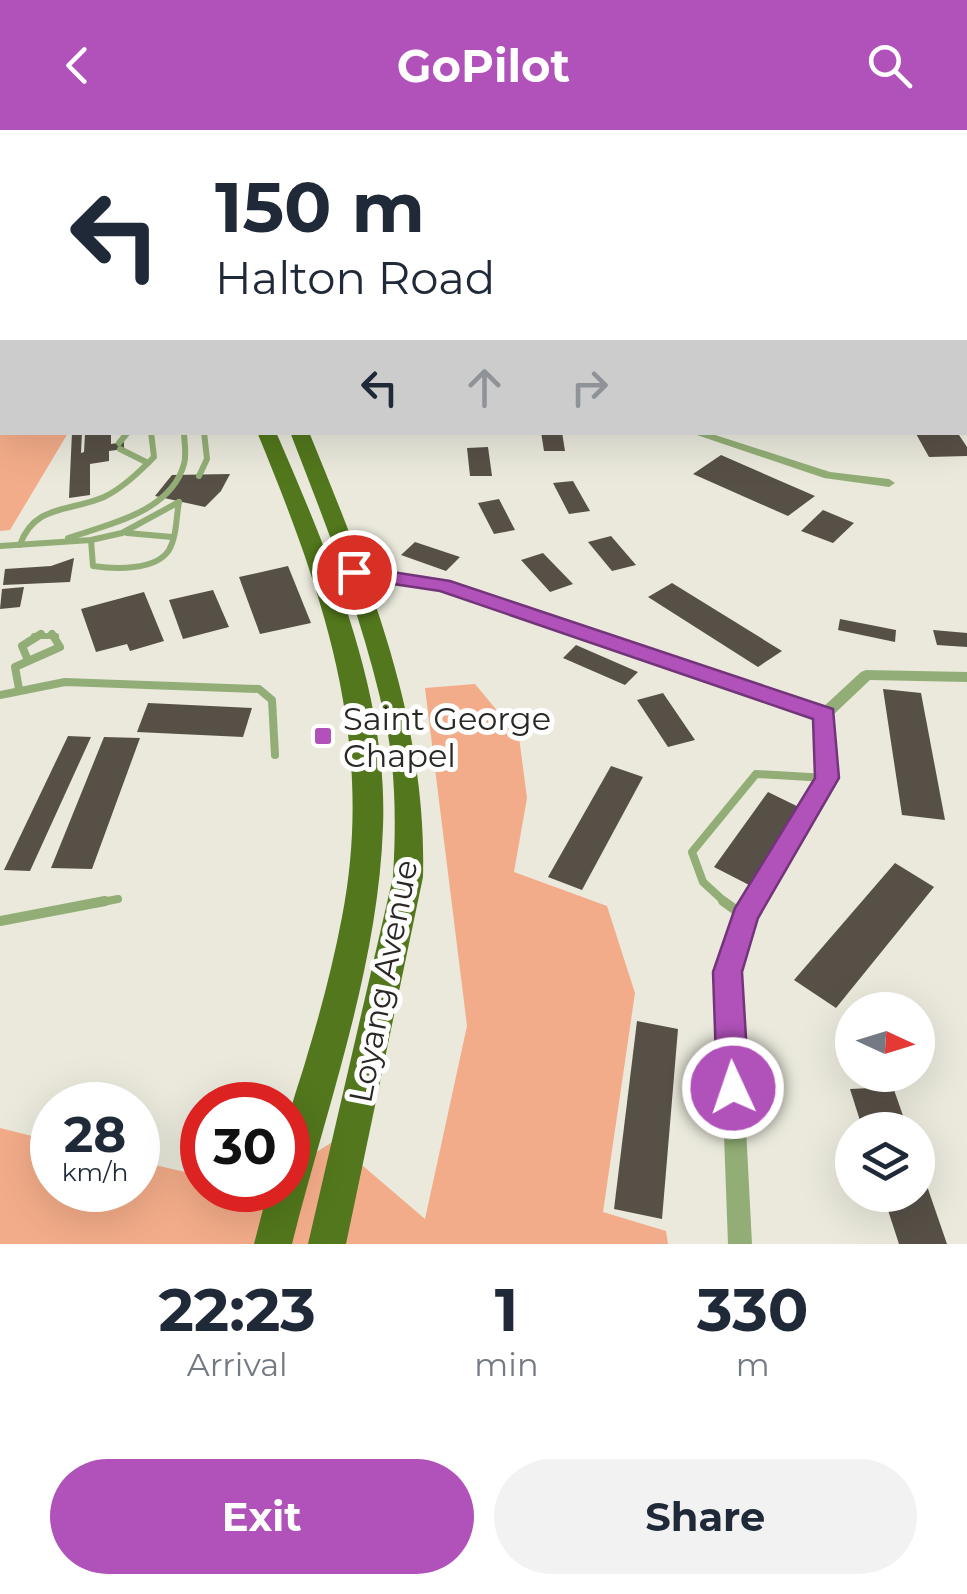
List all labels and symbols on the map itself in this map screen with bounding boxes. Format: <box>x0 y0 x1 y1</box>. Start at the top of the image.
pin <box>312 530 397 615</box>
place label: Saint George Chapel <box>343 699 551 775</box>
marker: Saint George Chapel <box>312 725 334 747</box>
street label: Loyang Avenue <box>340 856 426 1106</box>
north arrow <box>835 992 935 1092</box>
position arrow <box>681 1036 785 1140</box>
speed limit sign: 30 <box>180 1082 310 1212</box>

